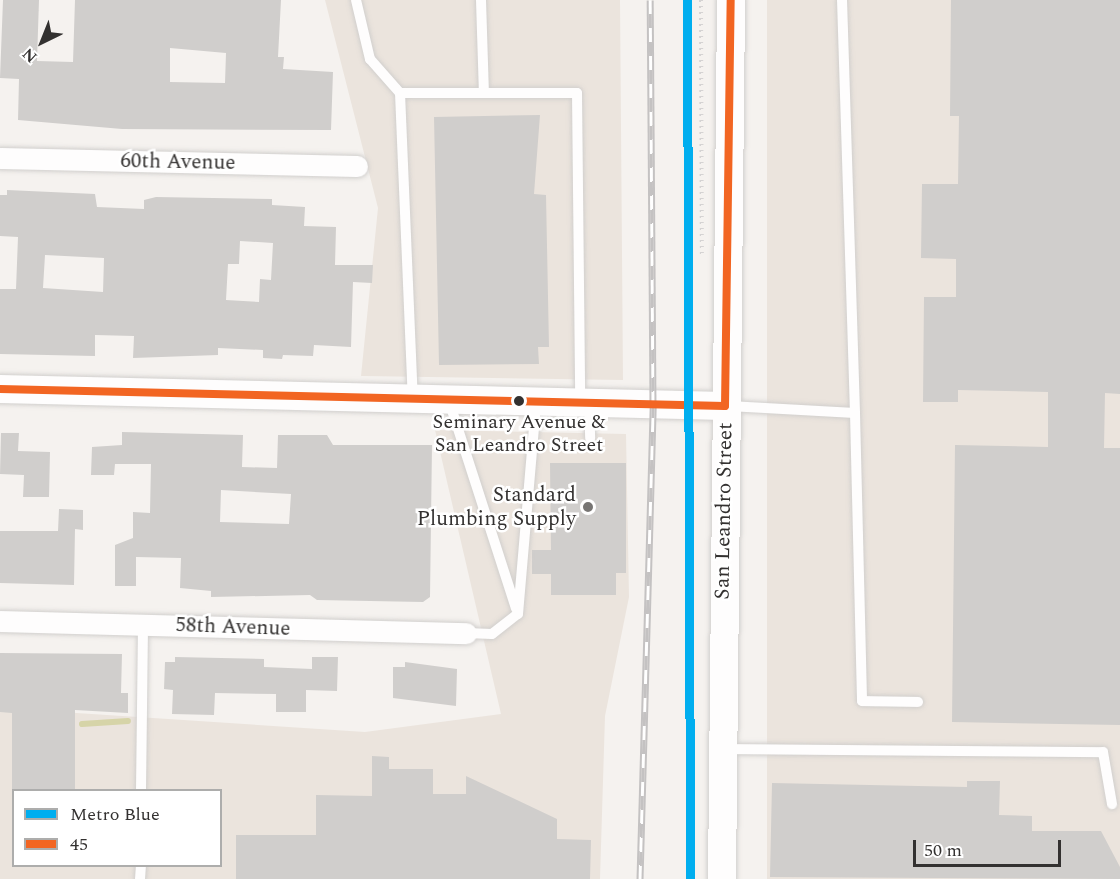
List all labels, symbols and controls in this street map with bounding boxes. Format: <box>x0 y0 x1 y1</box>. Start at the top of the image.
north arrow <box>12 12 72 72</box>
text: N <box>17 42 43 68</box>
street label: 60th Avenue <box>120 148 236 176</box>
marker: Seminary Avenue & San Leandro Street <box>513 395 525 407</box>
place label: Seminary Avenue & San Leandro Street <box>433 410 605 457</box>
street label: San Leandro Street <box>710 422 738 600</box>
place label: Standard Plumbing Supply <box>417 482 576 532</box>
marker: Standard Plumbing Supply <box>581 500 595 514</box>
street label: 58th Avenue <box>175 612 291 642</box>
legend <box>12 789 222 867</box>
text: Metro Blue <box>70 801 160 828</box>
scale bar <box>916 828 1064 866</box>
text: 45 <box>70 831 88 858</box>
text: 50 m <box>924 837 962 864</box>

